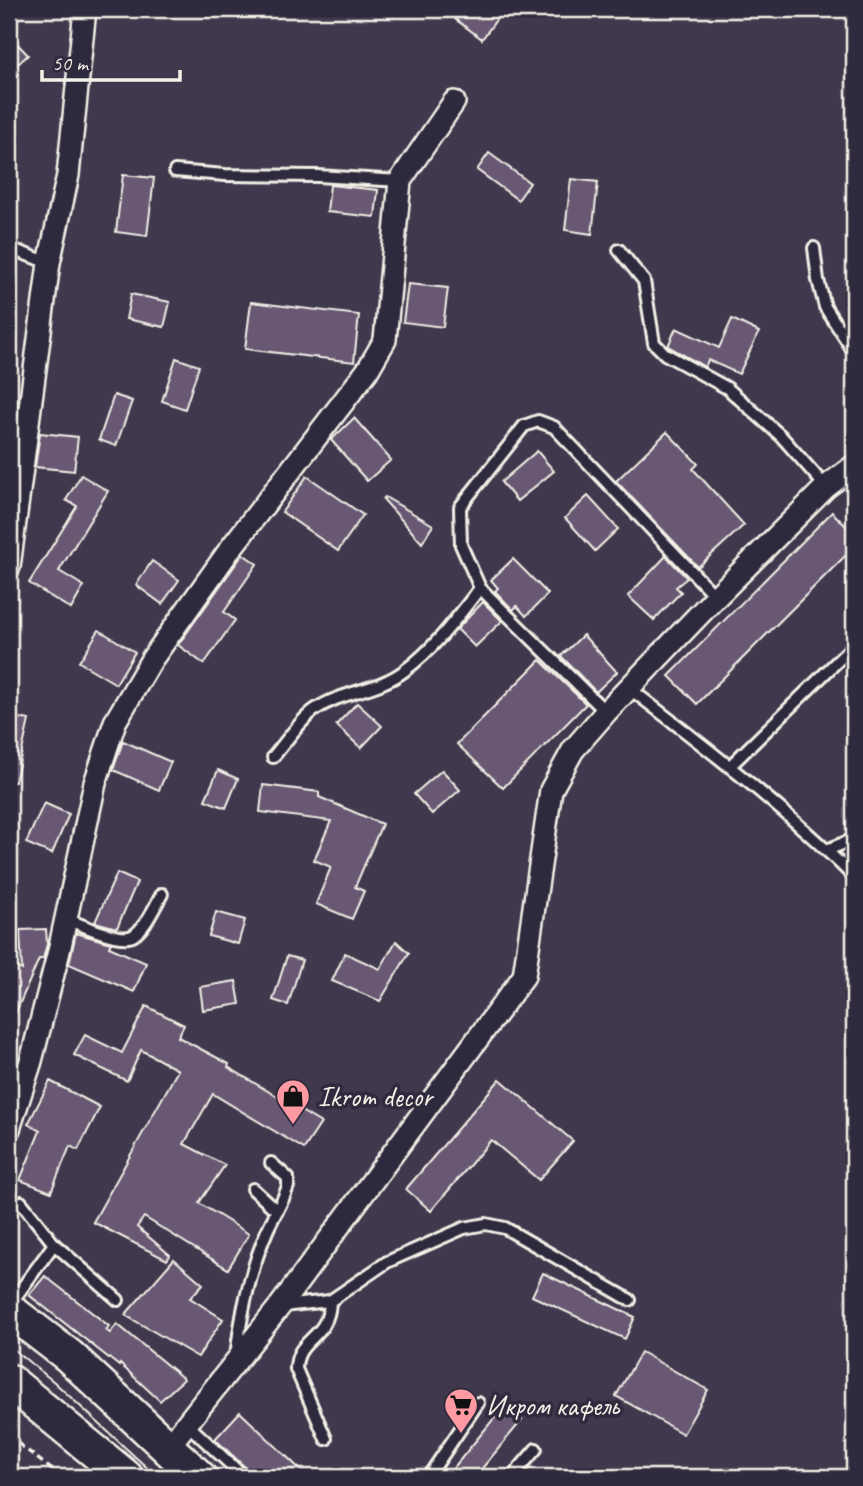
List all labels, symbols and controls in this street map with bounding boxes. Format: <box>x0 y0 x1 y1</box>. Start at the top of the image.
scale bar <box>42 38 180 82</box>
text: 50 m <box>52 50 90 76</box>
shop icon: Ikrom decor <box>274 1077 312 1126</box>
place label: Ikrom decor <box>318 1079 434 1114</box>
supermarket icon: Икром кафель <box>442 1386 480 1435</box>
place label: Икром кафель <box>486 1388 621 1423</box>

